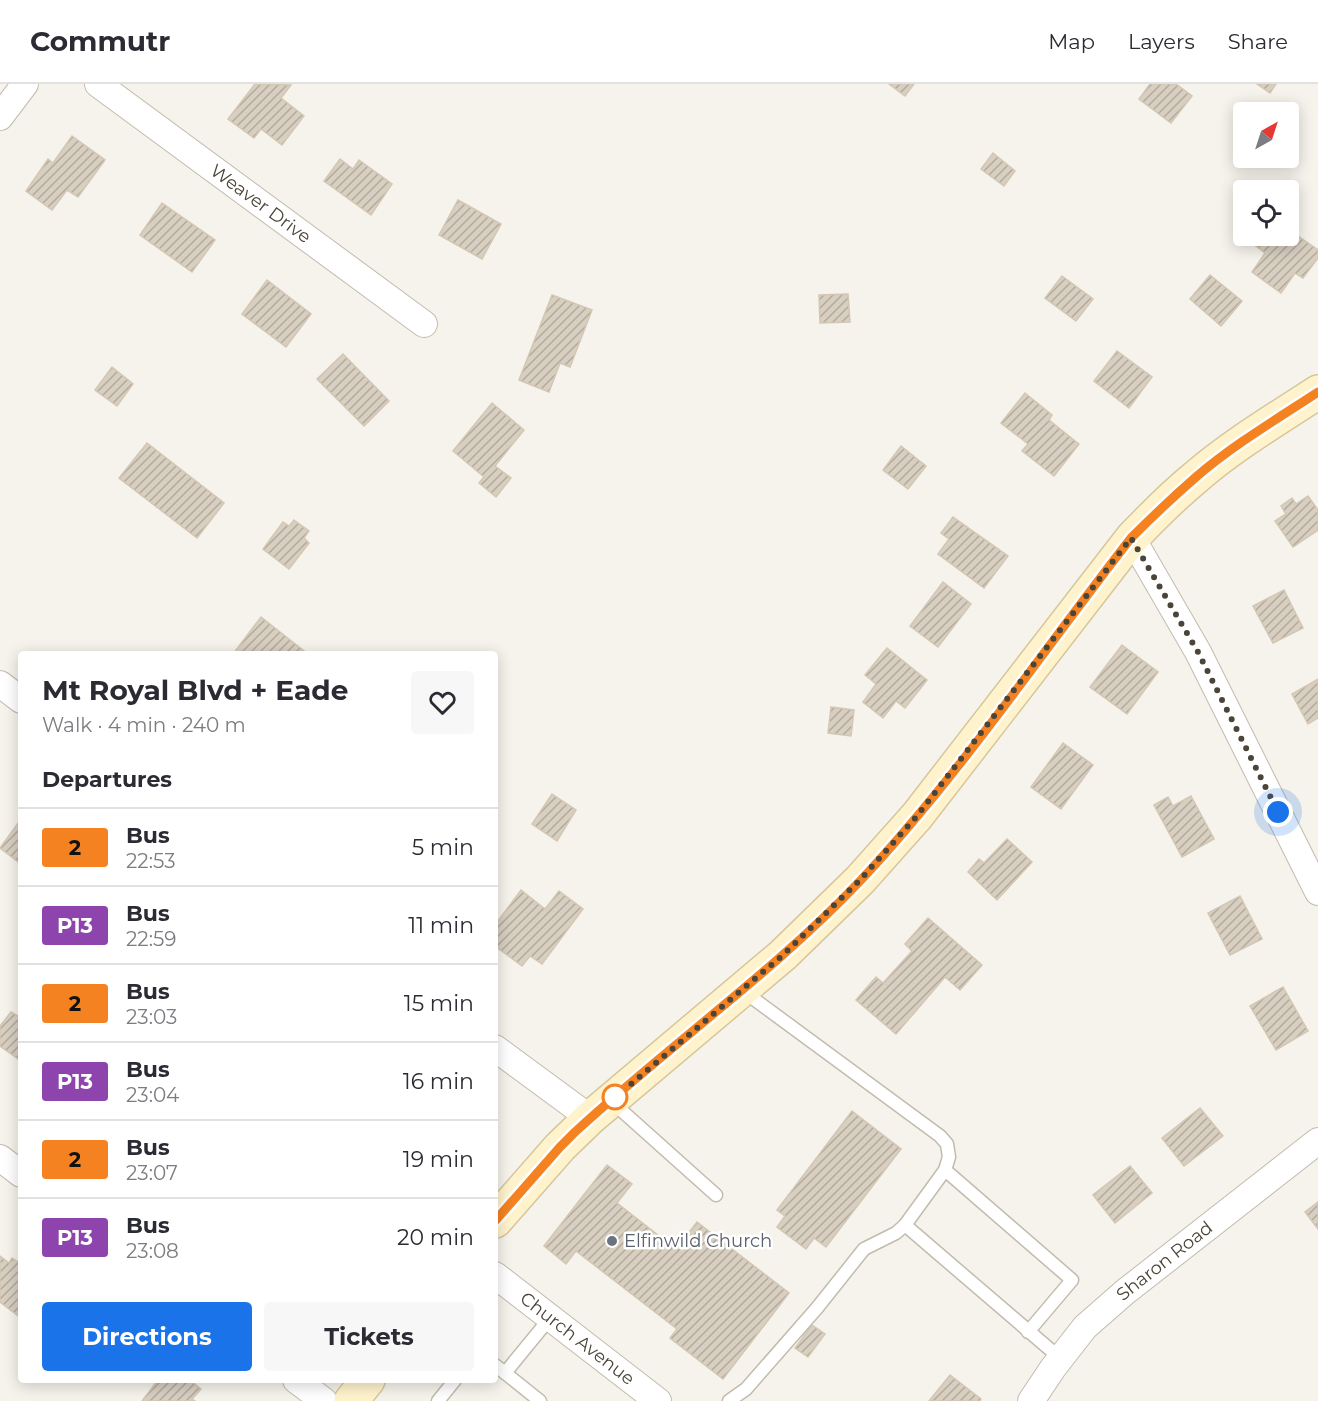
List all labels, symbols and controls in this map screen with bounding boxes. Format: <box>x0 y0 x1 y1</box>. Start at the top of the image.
text: Commutr <box>30 24 170 58</box>
text: Map <box>1048 29 1095 54</box>
text: Layers <box>1128 29 1195 54</box>
text: Share <box>1228 29 1288 54</box>
north arrow <box>1233 102 1299 168</box>
map controls <box>1233 102 1299 246</box>
street label: Weaver Drive <box>206 159 315 248</box>
button: locate <box>1233 180 1299 246</box>
button: heart <box>411 671 474 734</box>
text: Mt Royal Blvd + Eade <box>42 673 348 707</box>
text: Walk · 4 min · 240 m <box>42 713 246 737</box>
text: Departures <box>42 766 172 793</box>
your location <box>1263 797 1293 827</box>
text: Bus <box>126 822 170 849</box>
text: 5 min <box>412 834 474 861</box>
text: 2 <box>69 835 81 860</box>
text: 22:53 <box>126 849 175 873</box>
text: Bus <box>126 900 170 927</box>
text: 11 min <box>408 912 474 939</box>
text: P13 <box>57 913 93 938</box>
text: 22:59 <box>126 927 176 951</box>
text: Bus <box>126 978 170 1005</box>
text: 15 min <box>404 990 474 1017</box>
text: 2 <box>69 991 81 1016</box>
text: 23:03 <box>126 1005 177 1029</box>
text: Bus <box>126 1056 170 1083</box>
text: 16 min <box>403 1068 474 1095</box>
text: P13 <box>57 1069 93 1094</box>
text: 23:04 <box>126 1083 179 1107</box>
unlabelled marker <box>602 1084 628 1110</box>
text: Bus <box>126 1134 170 1161</box>
text: 19 min <box>403 1146 474 1173</box>
text: 2 <box>69 1147 81 1172</box>
text: 23:07 <box>126 1161 178 1185</box>
text: Bus <box>126 1212 170 1239</box>
street label: Sharon Road <box>1112 1217 1217 1305</box>
text: 20 min <box>397 1224 474 1251</box>
text: P13 <box>57 1225 93 1250</box>
place label: Elfinwild Church <box>624 1230 772 1252</box>
marker: Elfinwild Church <box>605 1234 619 1248</box>
text: 23:08 <box>126 1239 179 1263</box>
street label: Church Avenue <box>516 1287 639 1390</box>
button: Directions <box>42 1302 252 1371</box>
button: Tickets <box>264 1302 474 1371</box>

